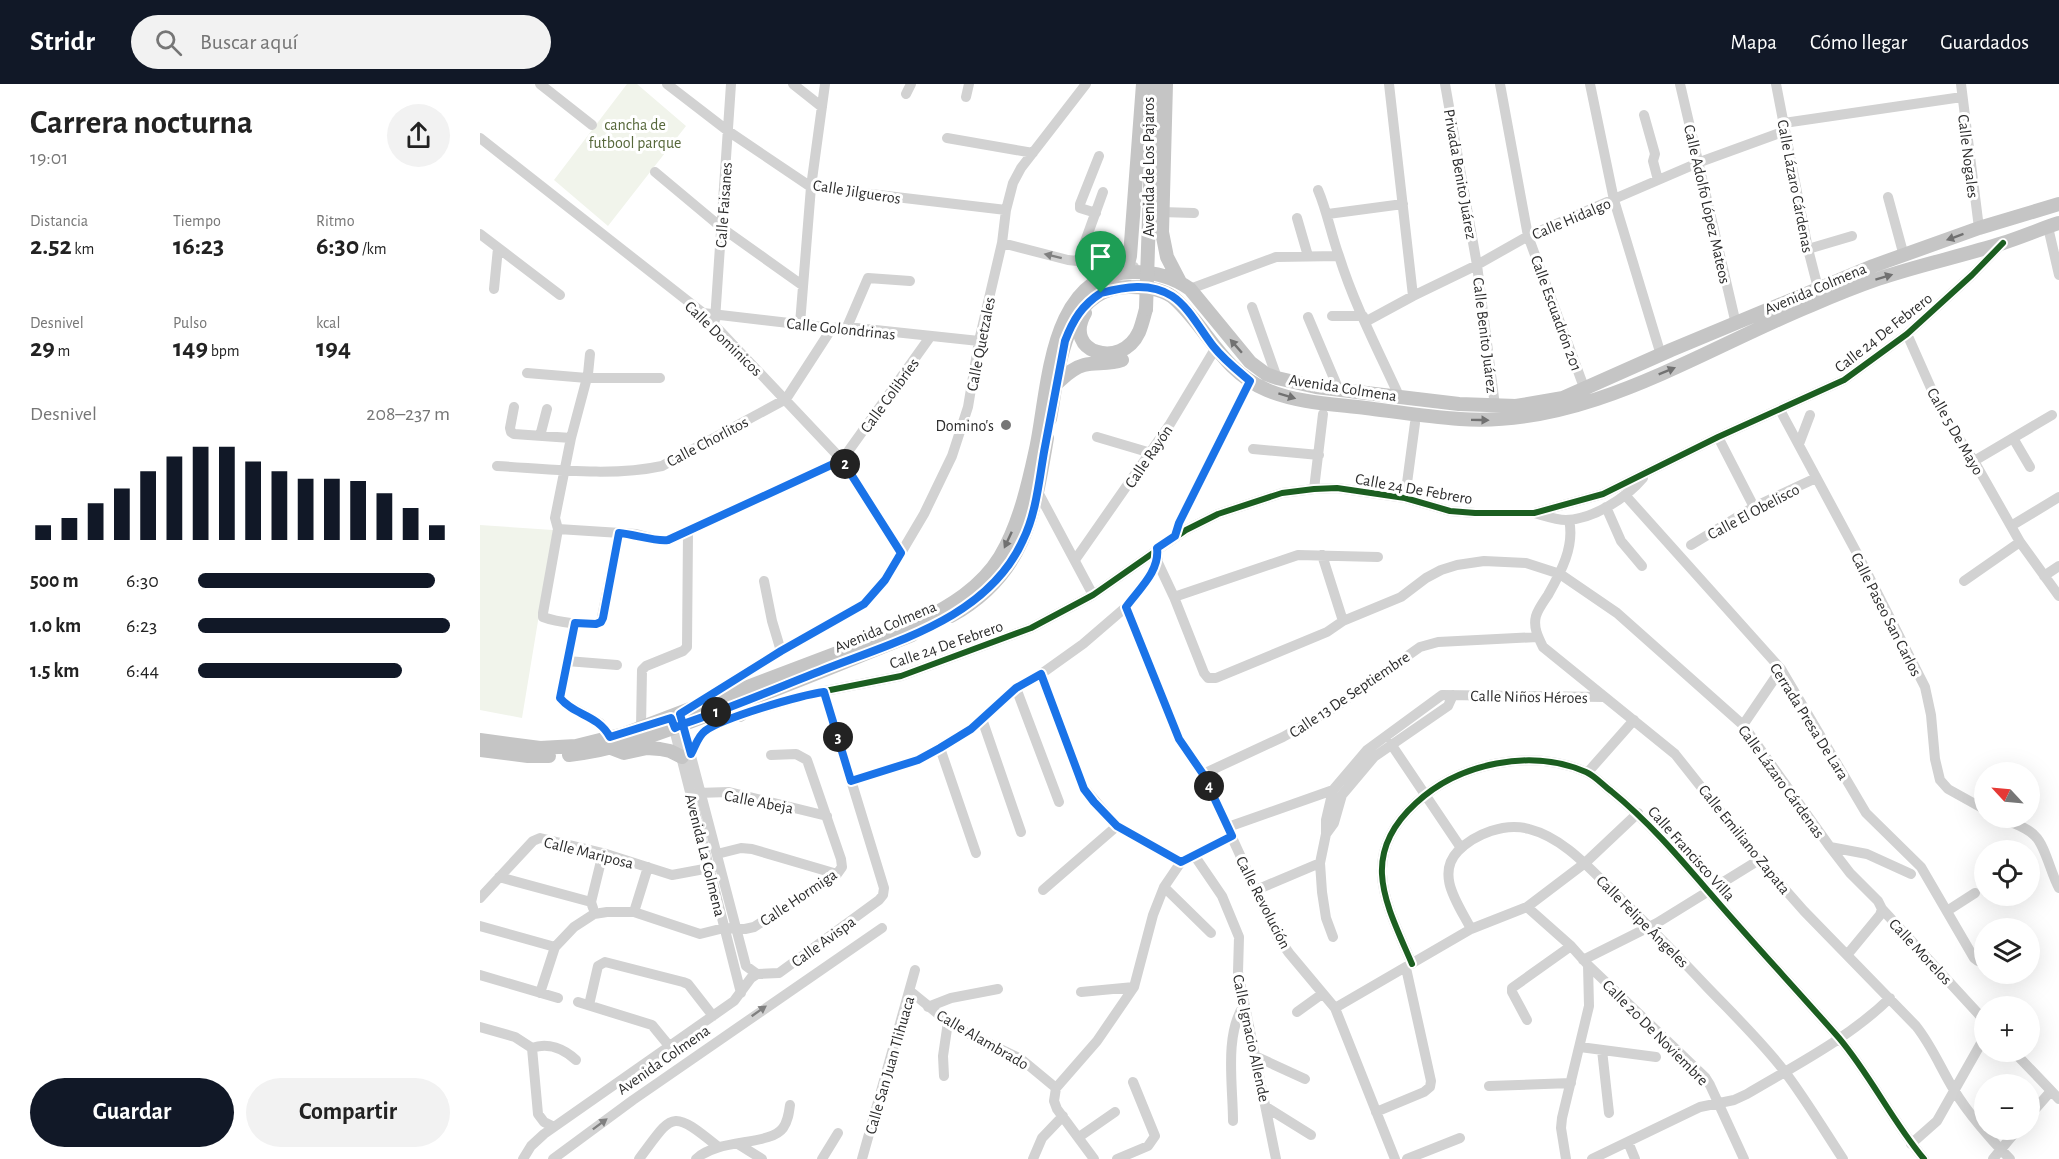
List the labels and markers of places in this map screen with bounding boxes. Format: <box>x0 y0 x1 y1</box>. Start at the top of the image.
pin <box>1075 231 1126 293</box>
place label: Domino's <box>935 418 994 434</box>
marker: Domino's <box>999 418 1013 432</box>
pin: 2 <box>830 449 860 479</box>
pin: 1 <box>701 697 731 727</box>
pin: 3 <box>823 722 853 752</box>
pin: 4 <box>1194 771 1224 801</box>

